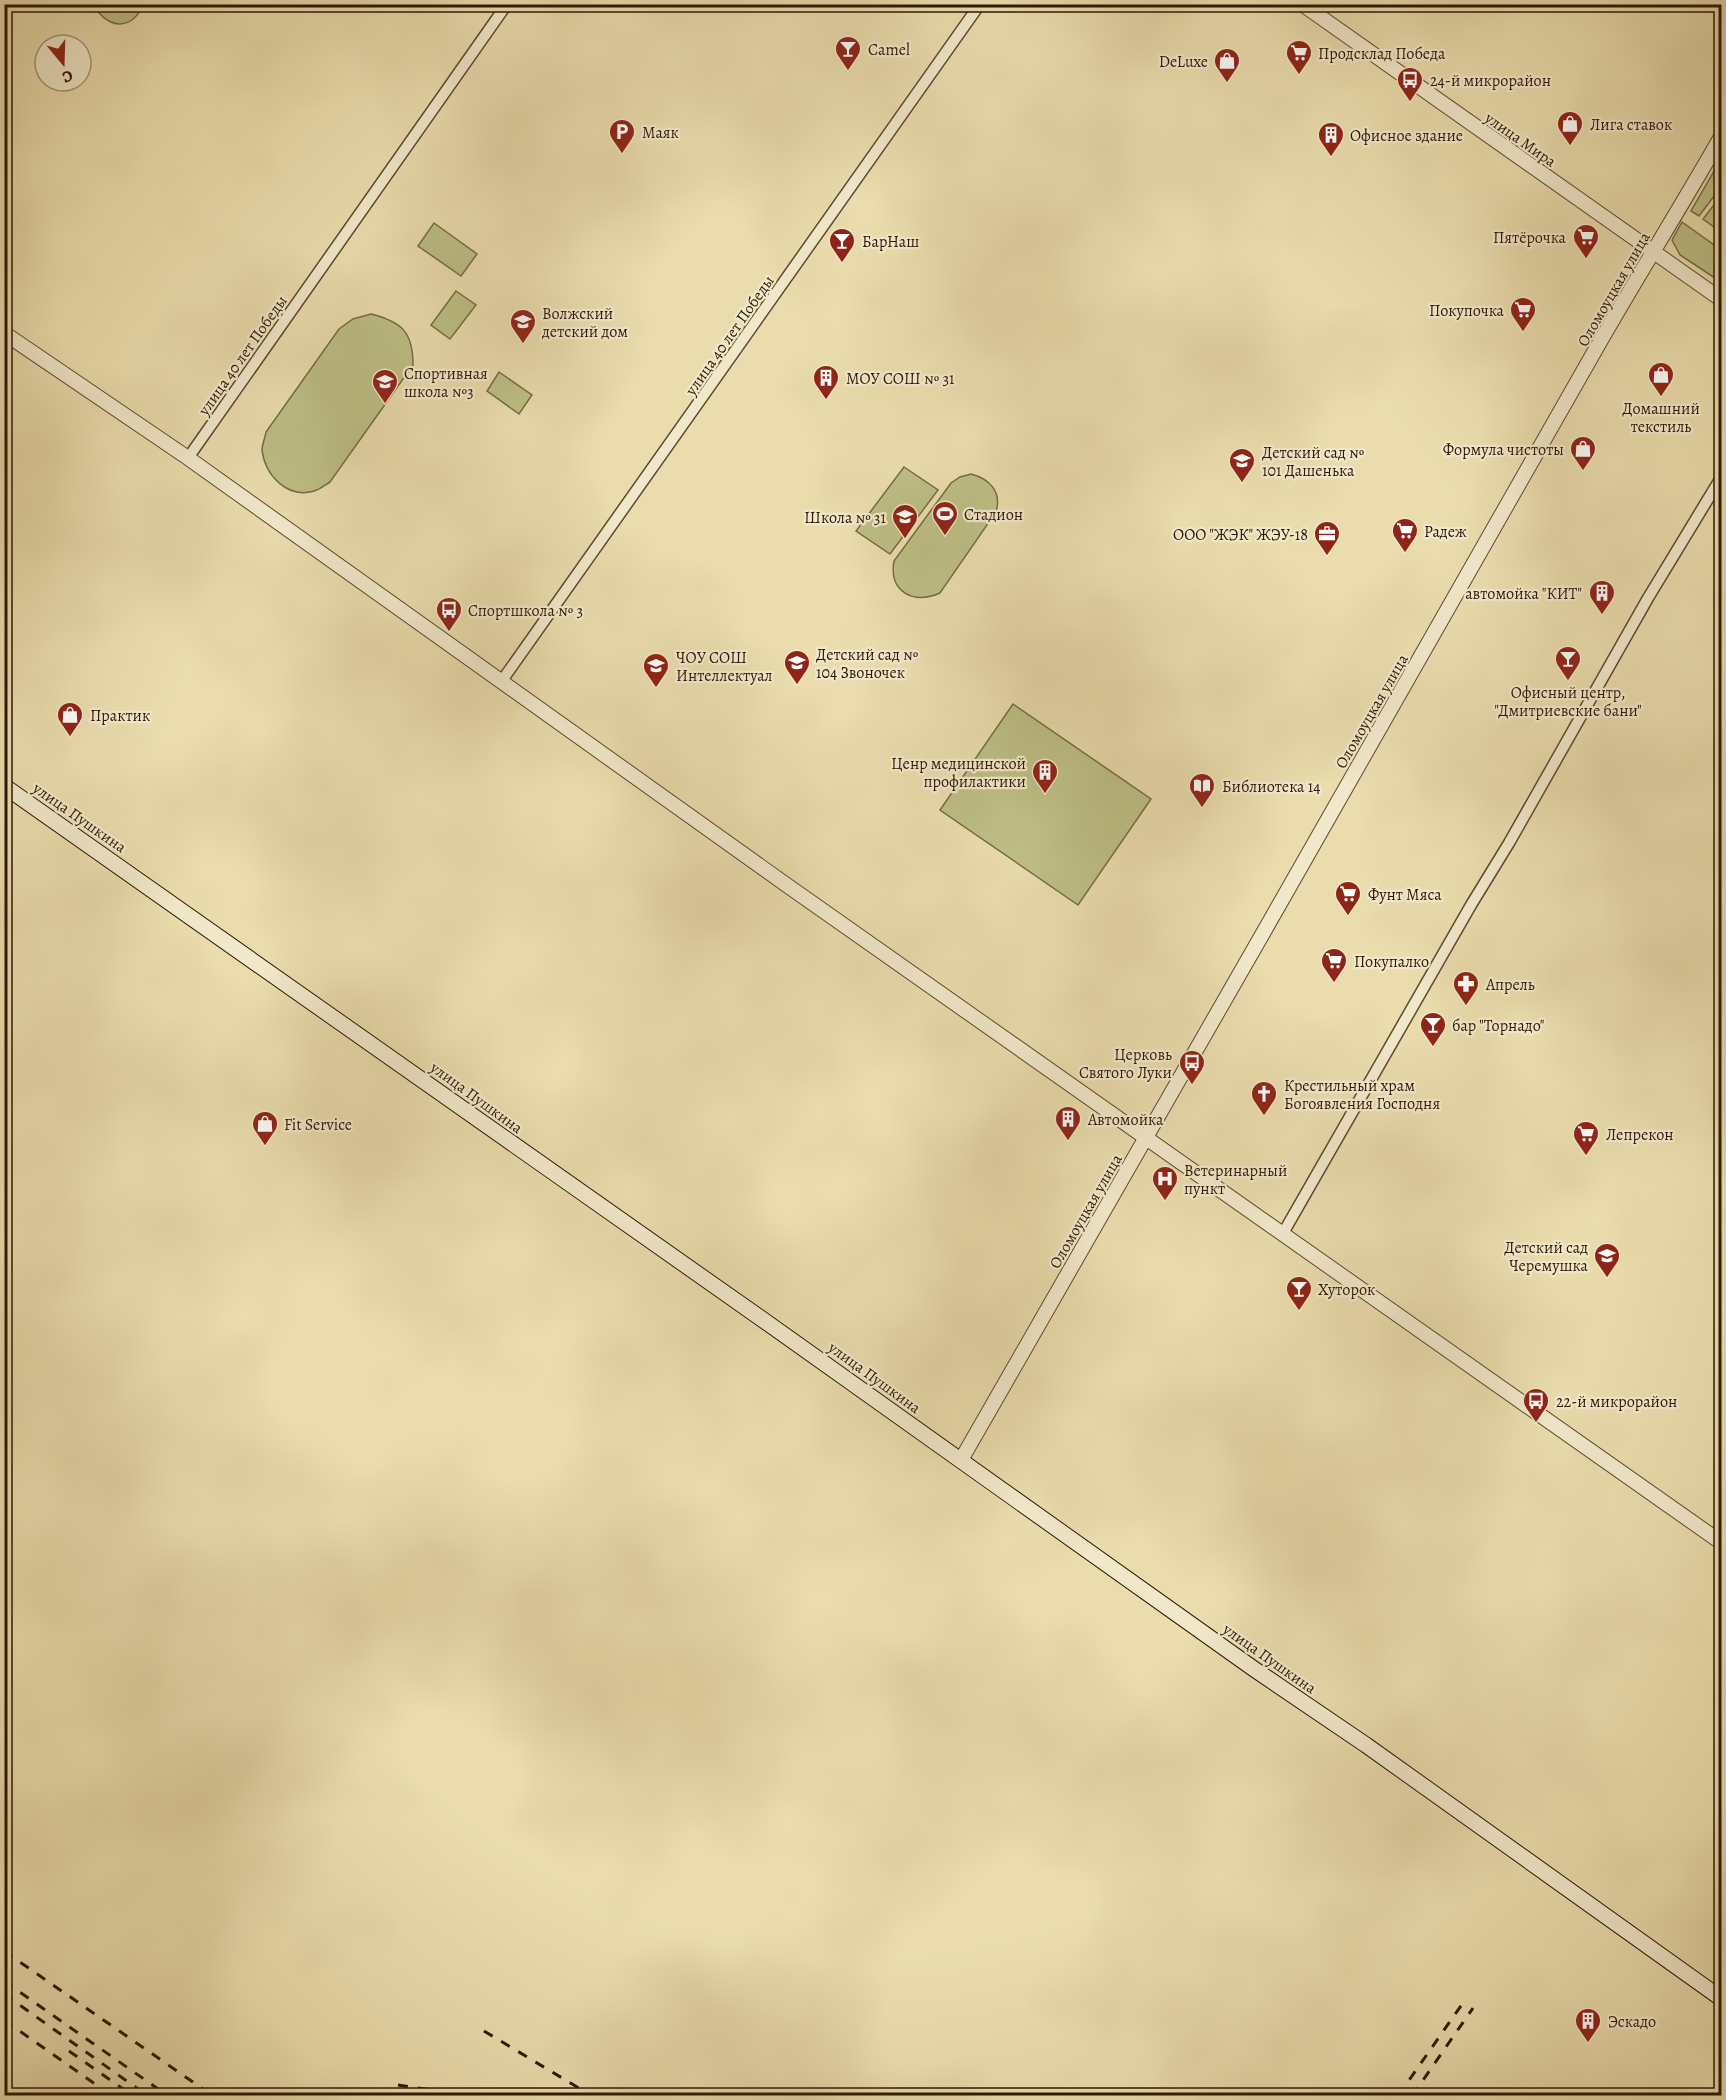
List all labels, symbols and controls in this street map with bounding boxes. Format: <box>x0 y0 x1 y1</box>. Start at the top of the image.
north arrow <box>33 33 93 93</box>
bar icon: Camel <box>833 34 863 72</box>
supermarket icon: Продсклад Победа <box>1284 38 1314 76</box>
place label: Camel <box>868 39 910 61</box>
place label: Продсклад Победа <box>1318 43 1446 65</box>
shop icon: DeLuxe <box>1212 46 1242 84</box>
place label: DeLuxe <box>1159 51 1208 73</box>
text: С <box>59 64 76 88</box>
bus stop icon: 24-й микрорайон <box>1395 65 1425 103</box>
place label: 24-й микрорайон <box>1430 70 1551 92</box>
street label: улица Мира <box>1479 107 1561 173</box>
shop icon: Лига ставок <box>1555 109 1585 147</box>
place label: Лига ставок <box>1590 114 1672 136</box>
parking icon: Маяк <box>607 117 637 155</box>
building icon: Офисное здание <box>1316 120 1346 158</box>
place label: Маяк <box>642 122 679 144</box>
place label: Офисное здание <box>1350 125 1463 147</box>
supermarket icon: Пятёрочка <box>1571 222 1601 260</box>
bar icon: БарНаш <box>827 226 857 264</box>
place label: Пятёрочка <box>1493 227 1567 249</box>
street label: Оломоуцкая улица <box>1572 228 1656 351</box>
place label: БарНаш <box>862 231 919 253</box>
street label: улица 40 лет Победы <box>680 271 780 401</box>
street label: улица 40 лет Победы <box>193 291 293 421</box>
supermarket icon: Покупочка <box>1508 295 1538 333</box>
place label: Покупочка <box>1429 300 1505 322</box>
place label: Волжский детский дом <box>541 303 628 343</box>
school or university icon: Волжский детский дом <box>508 307 538 345</box>
shop icon: Домашний текстиль <box>1646 360 1676 398</box>
place label: Спортивная школа №3 <box>404 363 488 403</box>
building icon: МОУ СОШ № 31 <box>811 363 841 401</box>
school or university icon: Спортивная школа №3 <box>370 367 400 405</box>
place label: МОУ СОШ № 31 <box>846 368 955 390</box>
place label: Домашний текстиль <box>1622 398 1700 438</box>
shop icon: Формула чистоты <box>1568 434 1598 472</box>
place label: Формула чистоты <box>1443 439 1564 461</box>
place label: Детский сад № 101 Дашенька <box>1262 442 1364 482</box>
school or university icon: Детский сад № 101 Дашенька <box>1227 446 1257 484</box>
sports icon: Стадион <box>930 499 960 537</box>
school or university icon: Школа № 31 <box>890 502 920 540</box>
place label: Стадион <box>964 504 1023 526</box>
place label: Школа № 31 <box>804 507 887 529</box>
supermarket icon: Радеж <box>1390 516 1420 554</box>
office icon: ООО "ЖЭК" ЖЭУ-18 <box>1312 519 1342 557</box>
place label: Радеж <box>1424 521 1467 543</box>
place label: ООО "ЖЭК" ЖЭУ-18 <box>1173 524 1308 546</box>
building icon: автомойка "КИТ" <box>1587 578 1617 616</box>
place label: автомойка "КИТ" <box>1465 583 1582 605</box>
bus stop icon: Спортшкола № 3 <box>434 595 464 633</box>
place label: Спортшкола № 3 <box>468 600 583 622</box>
place label: Детский сад № 104 Звоночек <box>816 644 918 684</box>
bar icon: Офисный центр, "Дмитриевские бани" <box>1553 644 1583 682</box>
place label: ЧОУ СОШ Интеллектуал <box>676 647 773 687</box>
school or university icon: Детский сад № 104 Звоночек <box>782 648 812 686</box>
street label: Оломоуцкая улица <box>1330 650 1414 773</box>
school or university icon: ЧОУ СОШ Интеллектуал <box>641 651 671 689</box>
place label: Офисный центр, "Дмитриевские бани" <box>1494 682 1642 722</box>
shop icon: Практик <box>55 700 85 738</box>
place label: Практик <box>90 705 150 727</box>
place label: Ценр медицинской профилактики <box>891 753 1026 793</box>
building icon: Ценр медицинской профилактики <box>1030 757 1060 795</box>
library icon: Библиотека 14 <box>1187 771 1217 809</box>
place label: Библиотека 14 <box>1222 776 1320 798</box>
street label: улица Пушкина <box>27 777 131 859</box>
supermarket icon: Фунт Мяса <box>1333 879 1363 917</box>
place label: Фунт Мяса <box>1368 884 1442 906</box>
supermarket icon: Покупалко <box>1319 946 1349 984</box>
place label: Покупалко <box>1354 951 1429 973</box>
pharmacy icon: Апрель <box>1451 969 1481 1007</box>
place label: Апрель <box>1485 974 1535 996</box>
bar icon: бар "Торнадо" <box>1418 1010 1448 1048</box>
place label: бар "Торнадо" <box>1452 1015 1545 1037</box>
place label: Церковь Святого Луки <box>1079 1044 1172 1084</box>
bus stop icon: Церковь Святого Луки <box>1177 1048 1207 1086</box>
street label: улица Пушкина <box>425 1056 528 1139</box>
place label: Крестильный храм Богоявления Господня <box>1284 1075 1440 1115</box>
church icon: Крестильный храм Богоявления Господня <box>1249 1079 1279 1117</box>
building icon: Автомойка <box>1053 1104 1083 1142</box>
shop icon: Fit Service <box>250 1109 280 1147</box>
place label: Автомойка <box>1087 1109 1164 1131</box>
place label: Fit Service <box>284 1114 352 1136</box>
supermarket icon: Лепрекон <box>1571 1119 1601 1157</box>
place label: Лепрекон <box>1606 1124 1674 1146</box>
street label: Оломоуцкая улица <box>1044 1150 1128 1273</box>
place label: Ветеринарный пункт <box>1184 1160 1287 1200</box>
hospital icon: Ветеринарный пункт <box>1150 1164 1180 1202</box>
place label: Детский сад Черемушка <box>1504 1237 1589 1277</box>
school or university icon: Детский сад Черемушка <box>1592 1241 1622 1279</box>
bar icon: Хуторок <box>1284 1274 1314 1312</box>
place label: Хуторок <box>1318 1279 1375 1301</box>
street label: улица Пушкина <box>823 1336 926 1419</box>
bus stop icon: 22-й микрорайон <box>1521 1386 1551 1424</box>
place label: 22-й микрорайон <box>1556 1391 1677 1413</box>
street label: улица Пушкина <box>1217 1618 1321 1700</box>
building icon: Эскадо <box>1573 2006 1603 2044</box>
place label: Эскадо <box>1608 2011 1656 2033</box>

